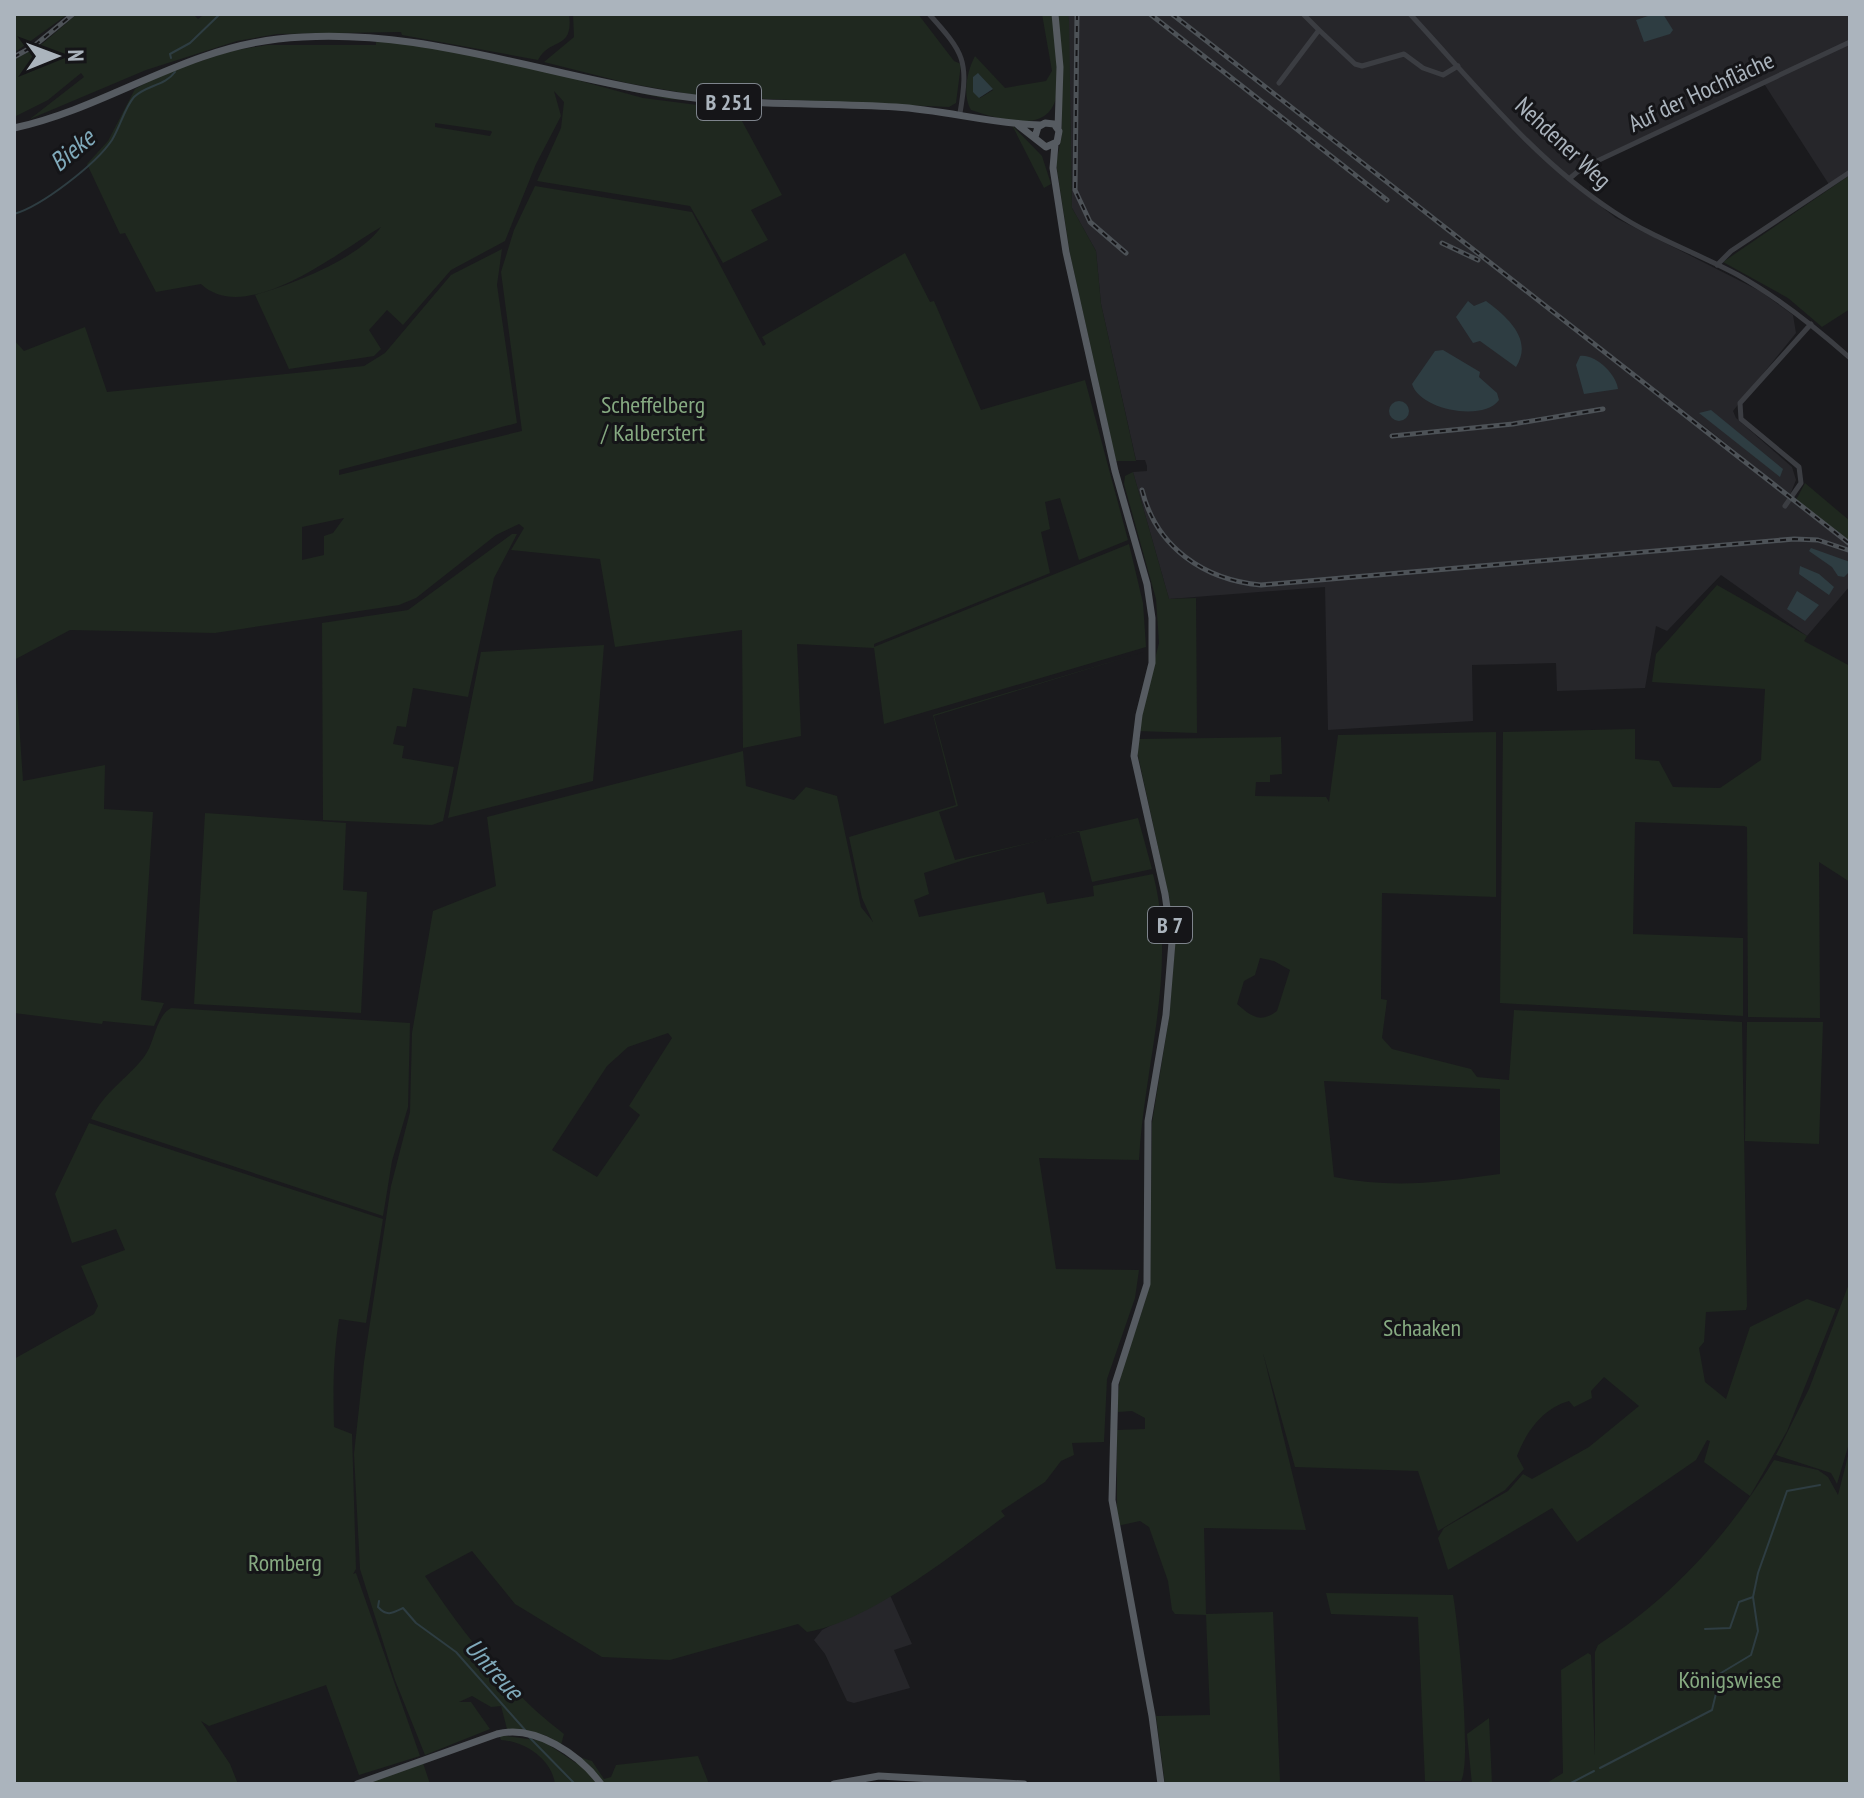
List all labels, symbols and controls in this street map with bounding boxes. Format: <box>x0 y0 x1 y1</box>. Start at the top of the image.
north arrow <box>16 16 96 96</box>
street label: Auf der Hochfläche <box>1623 44 1779 139</box>
text: N <box>62 49 90 62</box>
road number: B 251 <box>697 84 761 120</box>
street label: Nehdener Weg <box>1509 90 1618 195</box>
water label: Bieke <box>42 120 103 178</box>
park label: Scheffelberg / Kalberstert <box>600 389 705 448</box>
road number: B 7 <box>1148 907 1192 943</box>
park label: Schaaken <box>1383 1312 1461 1343</box>
park label: Romberg <box>248 1547 322 1578</box>
water label: Untreue <box>458 1631 532 1708</box>
park label: Königswiese <box>1679 1664 1781 1695</box>

